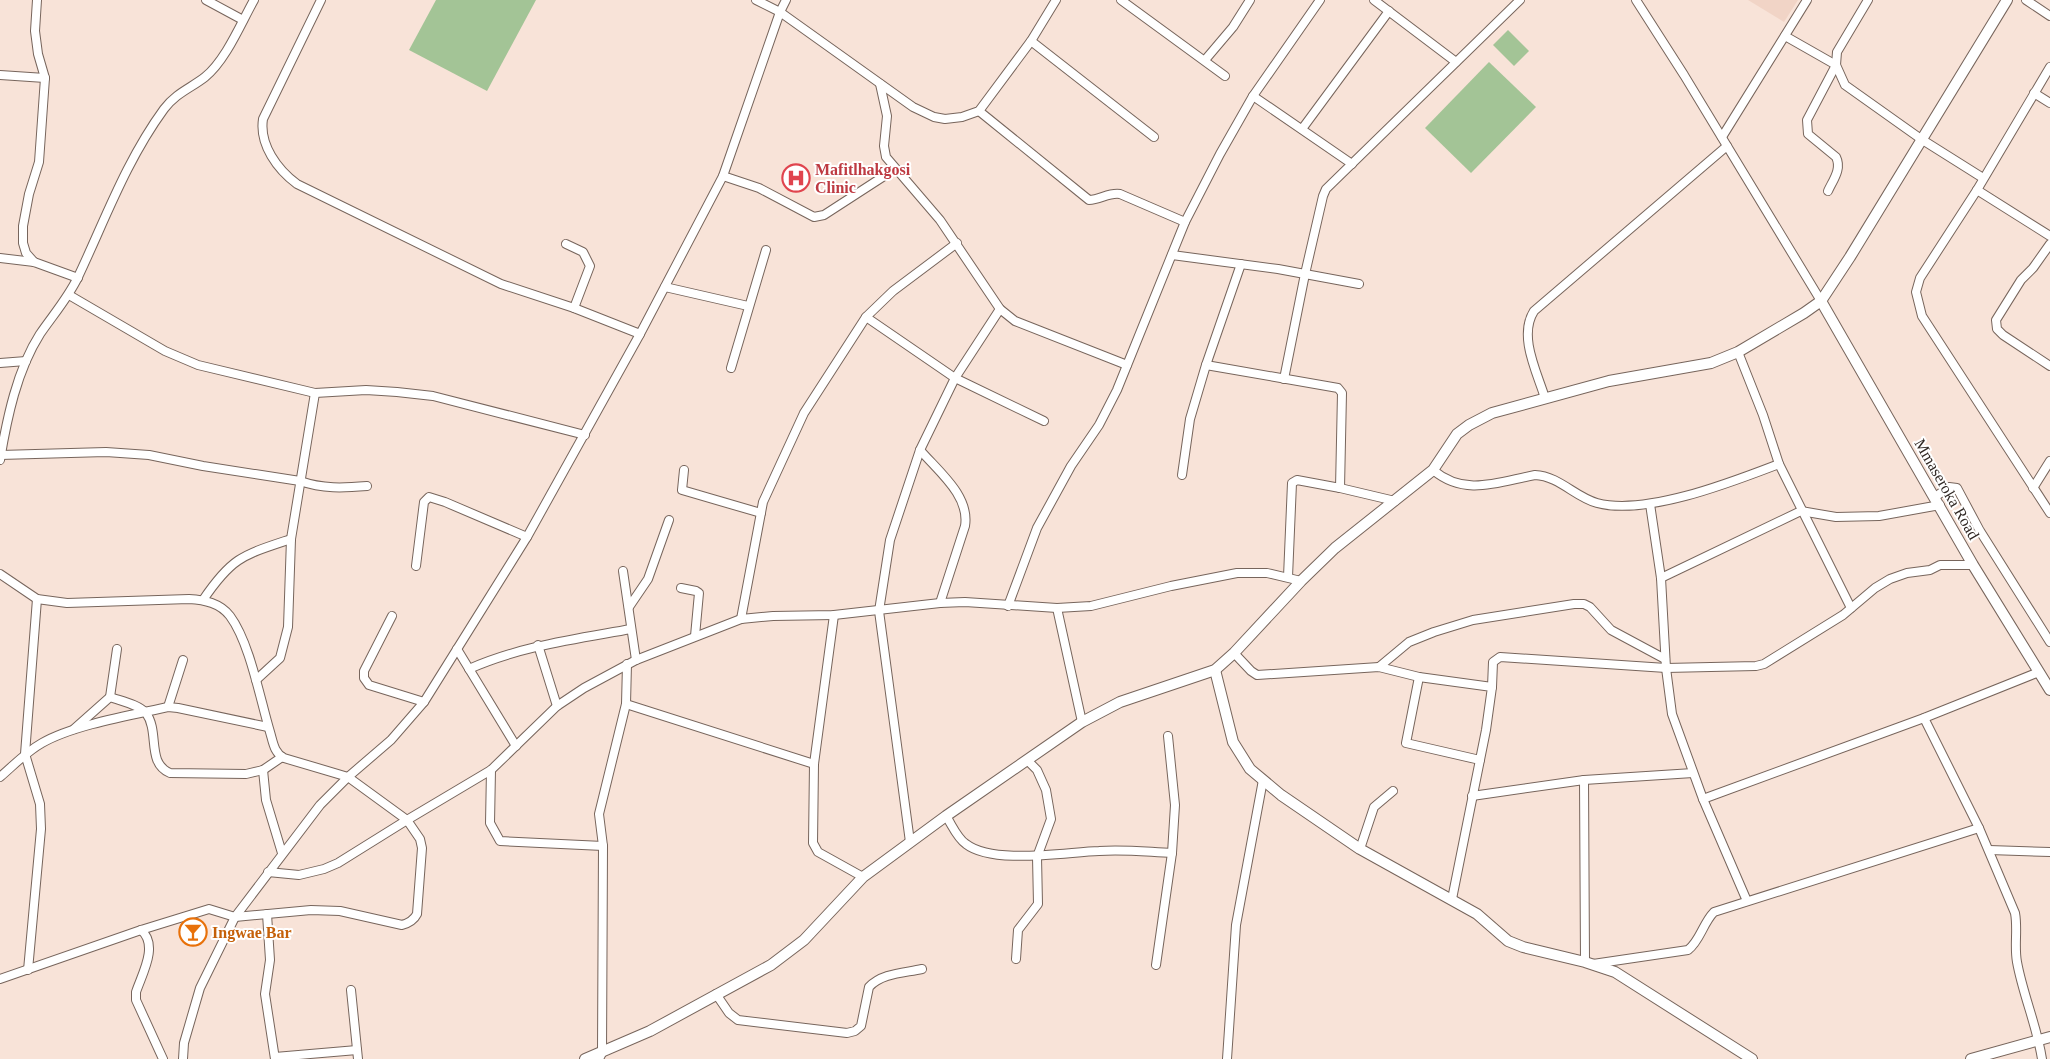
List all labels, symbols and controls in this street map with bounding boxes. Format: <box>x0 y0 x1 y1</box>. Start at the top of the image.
place label: Mafitlhakgosi Clinic <box>815 161 911 196</box>
hospital icon: Mafitlhakgosi Clinic <box>781 163 811 193</box>
street label: Mmaseroka Road <box>1911 436 1983 542</box>
bar icon: Ingwae Bar <box>178 917 208 947</box>
place label: Ingwae Bar <box>212 924 292 942</box>

